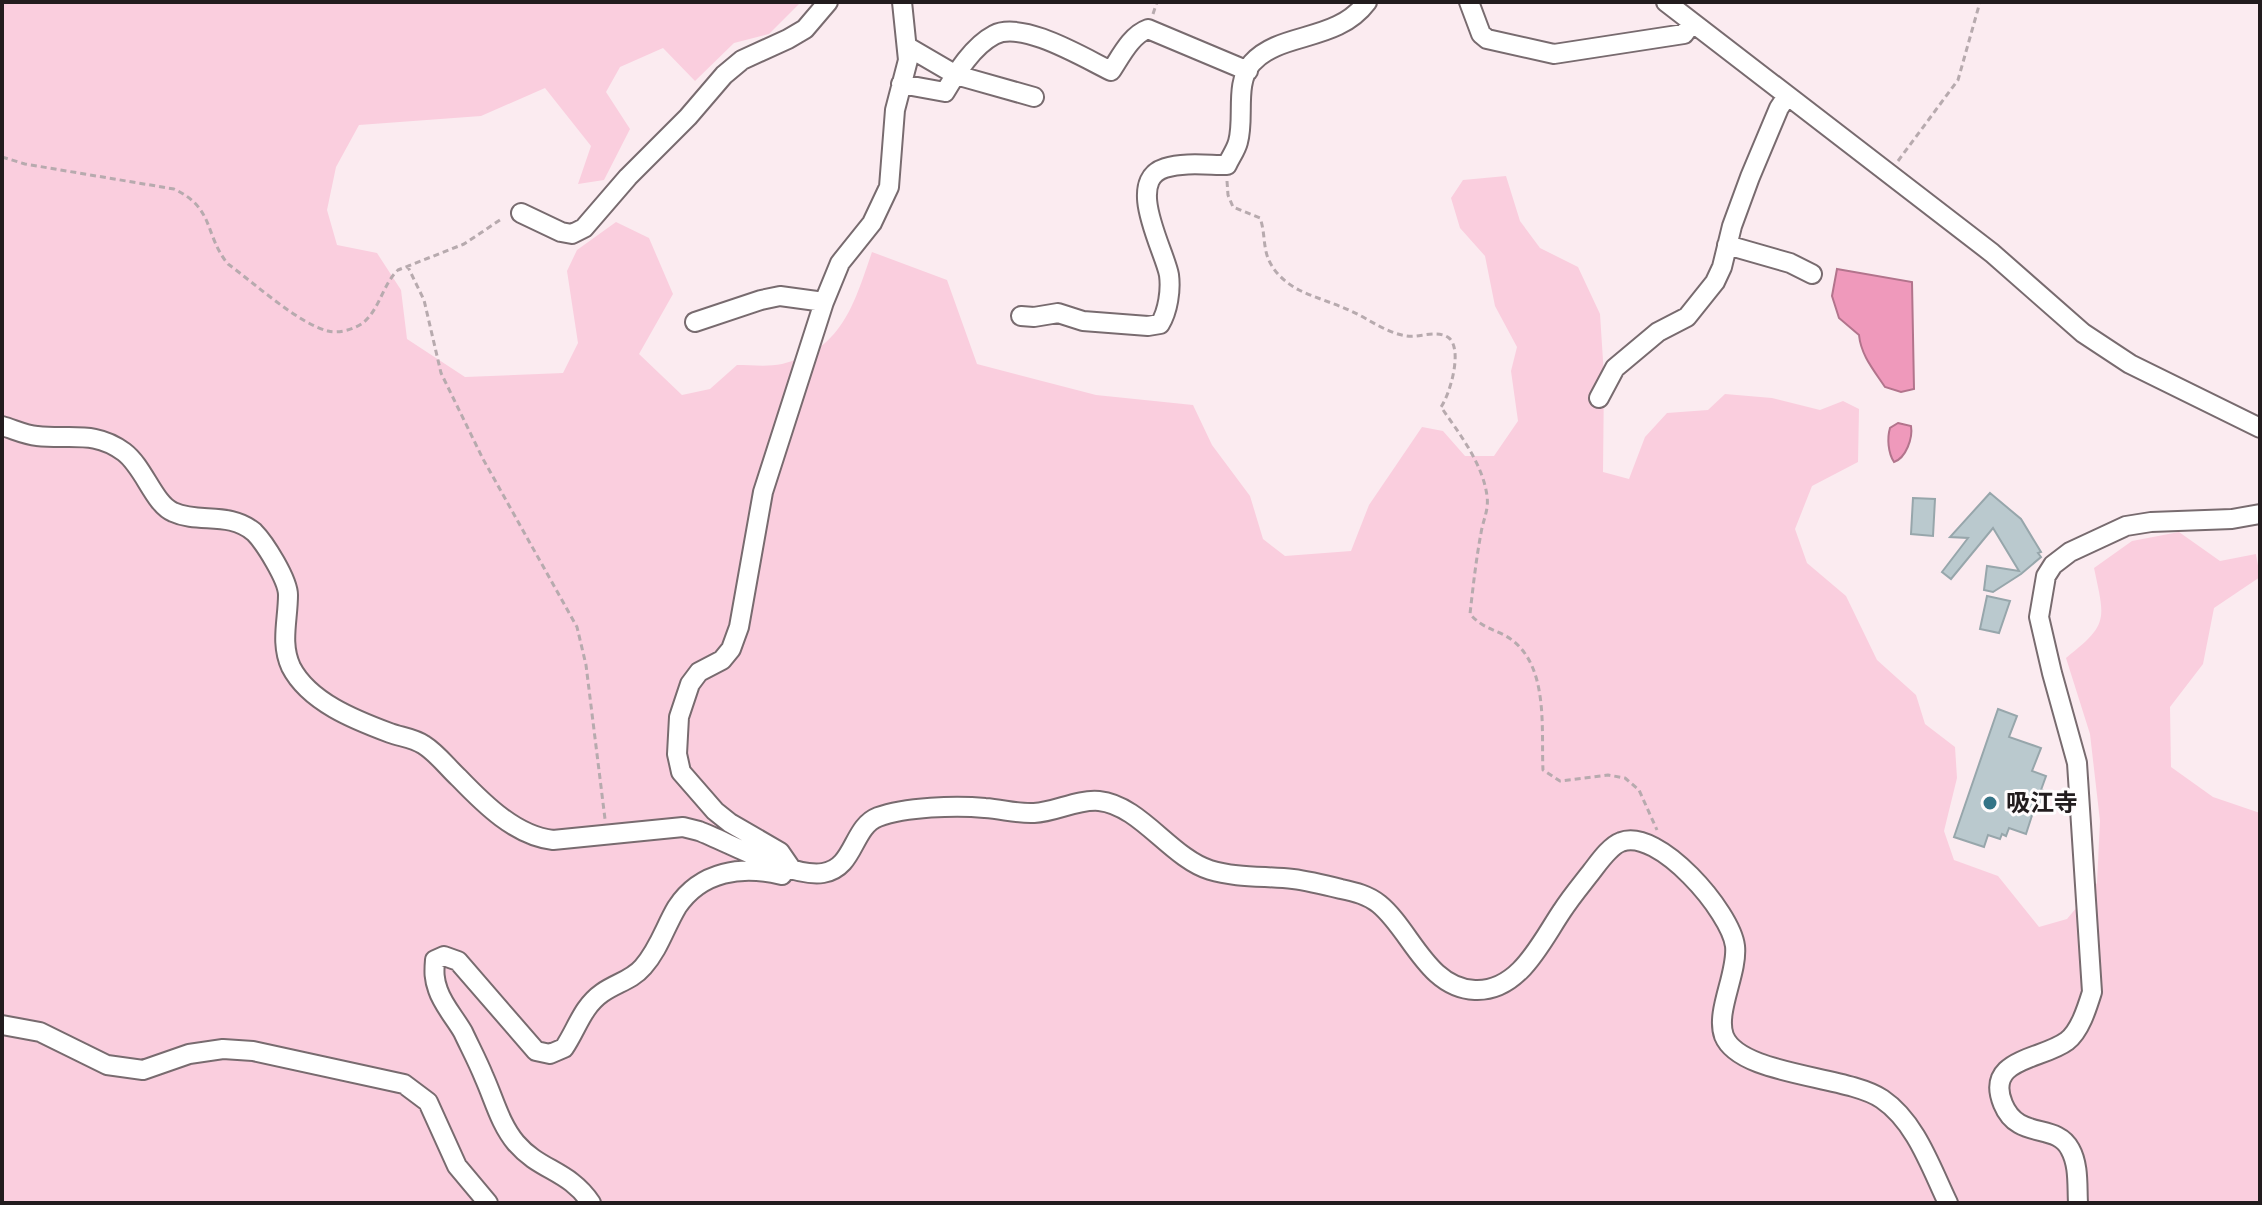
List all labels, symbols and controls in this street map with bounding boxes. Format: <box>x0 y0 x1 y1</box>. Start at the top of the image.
place label: 吸江寺 <box>2006 789 2078 817</box>
marker: 吸江寺 <box>1981 794 1999 812</box>

